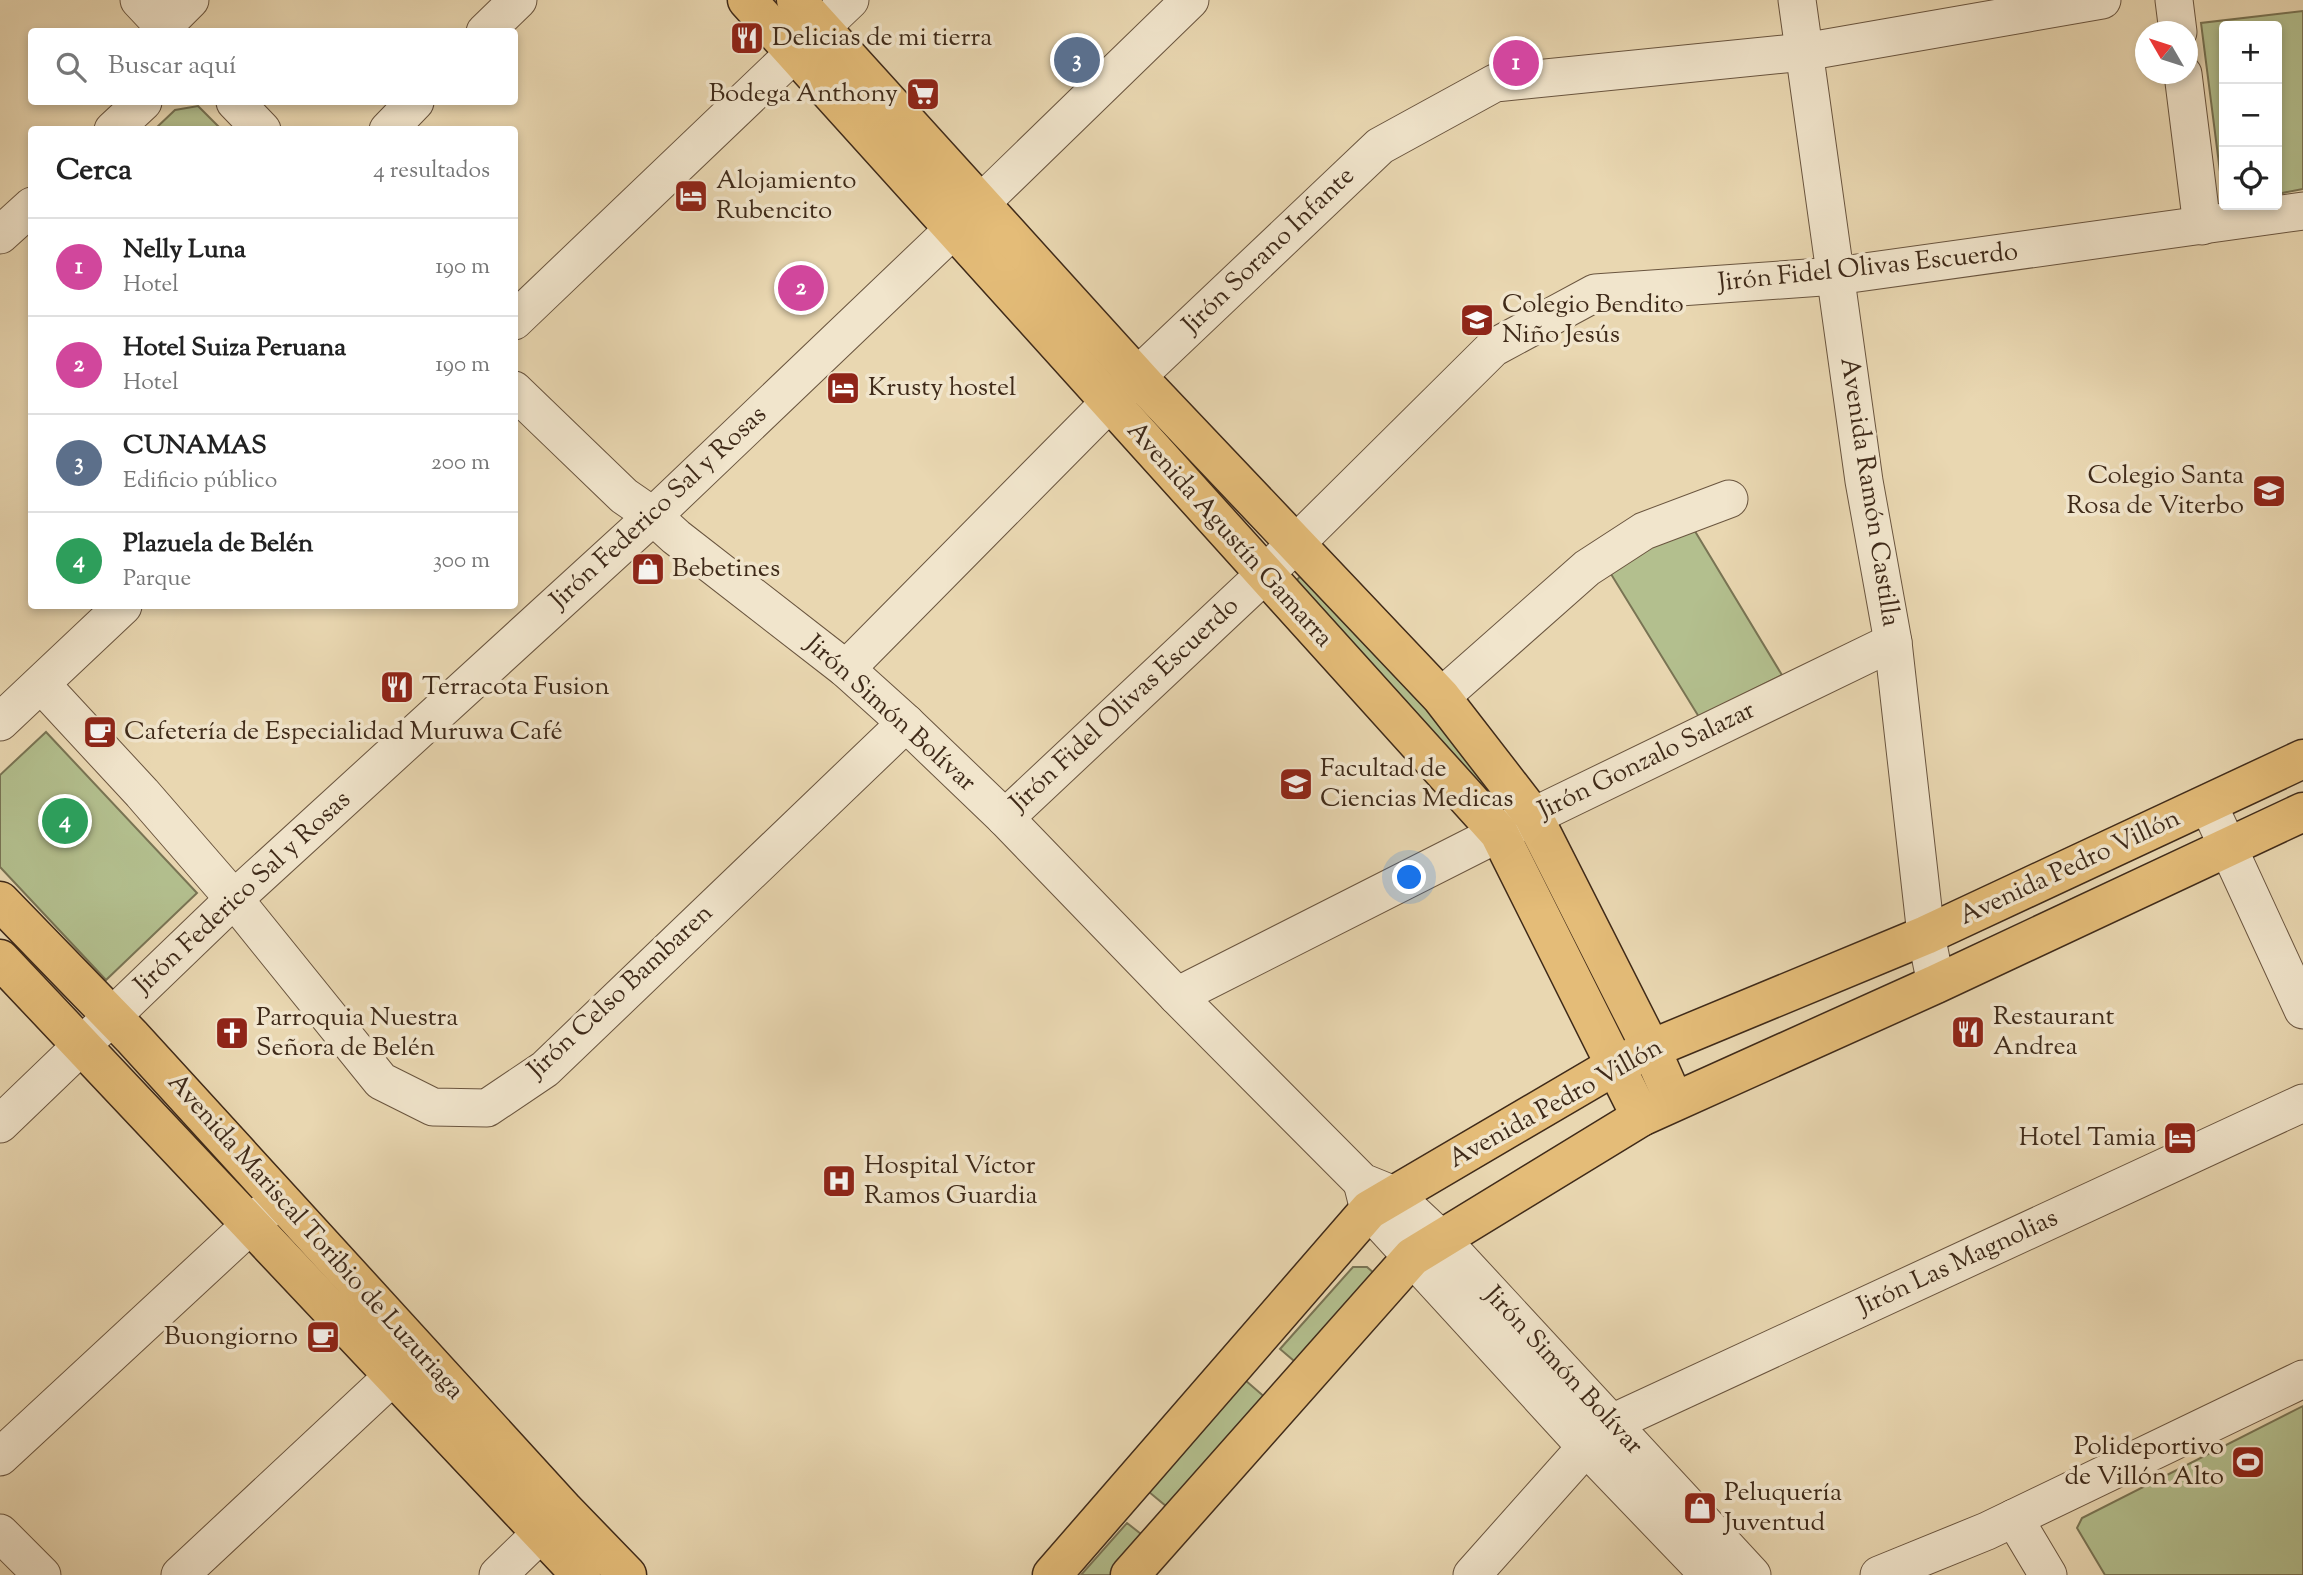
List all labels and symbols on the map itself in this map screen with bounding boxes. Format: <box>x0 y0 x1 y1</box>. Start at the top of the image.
restaurant icon: Delicias de mi tierra <box>728 19 766 57</box>
place label: Delicias de mi tierra <box>772 20 992 57</box>
north arrow <box>2135 21 2198 84</box>
pin: 3 <box>1054 34 1100 86</box>
pin: 1 <box>1493 37 1539 89</box>
supermarket icon: Bodega Anthony <box>904 75 942 113</box>
place label: Bodega Anthony <box>709 76 898 113</box>
street label: Jirón Sorano Infante <box>1173 159 1363 345</box>
place label: Alojamiento Rubencito <box>716 163 856 230</box>
hotel icon: Alojamiento Rubencito <box>672 177 710 215</box>
street label: Jirón Fidel Olivas Escuerdo <box>1714 234 2020 302</box>
pin: 2 <box>778 262 824 314</box>
place label: Colegio Bendito Niño Jesús <box>1502 287 1684 354</box>
school or university icon: Colegio Bendito Niño Jesús <box>1458 301 1496 339</box>
street label: Avenida Ramón Castilla <box>1829 355 1909 629</box>
hotel icon: Krusty hostel <box>824 369 862 407</box>
place label: Krusty hostel <box>868 370 1016 407</box>
street label: Jirón Federico Sal y Rosas <box>541 398 776 620</box>
street label: Avenida Agustín Gamarra <box>1117 414 1341 656</box>
place label: Colegio Santa Rosa de Viterbo <box>2066 458 2244 525</box>
school or university icon: Colegio Santa Rosa de Viterbo <box>2250 472 2288 510</box>
shop icon: Bebetines <box>629 550 667 588</box>
place label: Bebetines <box>672 551 780 588</box>
street label: Jirón Fidel Olivas Escuerdo <box>1001 589 1248 823</box>
street label: Jirón Simón Bolívar <box>795 626 984 801</box>
restaurant icon: Terracota Fusion <box>378 668 416 706</box>
place label: Terracota Fusion <box>422 669 610 706</box>
street label: Jirón Gonzalo Salazar <box>1531 692 1762 830</box>
cafe icon: Cafetería de Especialidad Muruwa Café <box>81 713 119 751</box>
place label: Cafetería de Especialidad Muruwa Café <box>124 714 563 751</box>
place label: Facultad de Ciencias Medicas <box>1320 751 1513 818</box>
school or university icon: Facultad de Ciencias Medicas <box>1277 765 1315 803</box>
street label: Jirón Federico Sal y Rosas <box>125 783 360 1005</box>
pin: 4 <box>42 795 88 847</box>
street label: Avenida Pedro Villón <box>1954 801 2186 935</box>
your location <box>1392 860 1426 894</box>
street label: Jirón Celso Bambaren <box>518 896 722 1089</box>
place label: Restaurant Andrea <box>1993 999 2115 1066</box>
place label: Parroquia Nuestra Señora de Belén <box>256 1000 458 1067</box>
restaurant icon: Restaurant Andrea <box>1949 1013 1987 1051</box>
church icon: Parroquia Nuestra Señora de Belén <box>213 1014 251 1052</box>
street label: Avenida Pedro Villón <box>1442 1030 1670 1178</box>
street label: Avenida Mariscal Toribio de Luzuriaga <box>158 1066 472 1408</box>
hotel icon: Hotel Tamia <box>2161 1119 2199 1157</box>
place label: Hotel Tamia <box>2019 1120 2156 1157</box>
place label: Hospital Víctor Ramos Guardia <box>864 1148 1038 1215</box>
hospital icon: Hospital Víctor Ramos Guardia <box>820 1162 858 1200</box>
street label: Jirón Las Magnolias <box>1850 1200 2064 1327</box>
street label: Jirón Simón Bolívar <box>1473 1277 1651 1464</box>
cafe icon: Buongiorno <box>304 1318 342 1356</box>
place label: Buongiorno <box>164 1319 298 1356</box>
place label: Polideportivo de Villón Alto <box>2064 1429 2224 1496</box>
sports icon: Polideportivo de Villón Alto <box>2229 1443 2267 1481</box>
place label: Peluquería Juventud <box>1722 1475 1842 1542</box>
shop icon: Peluquería Juventud <box>1681 1489 1719 1527</box>

